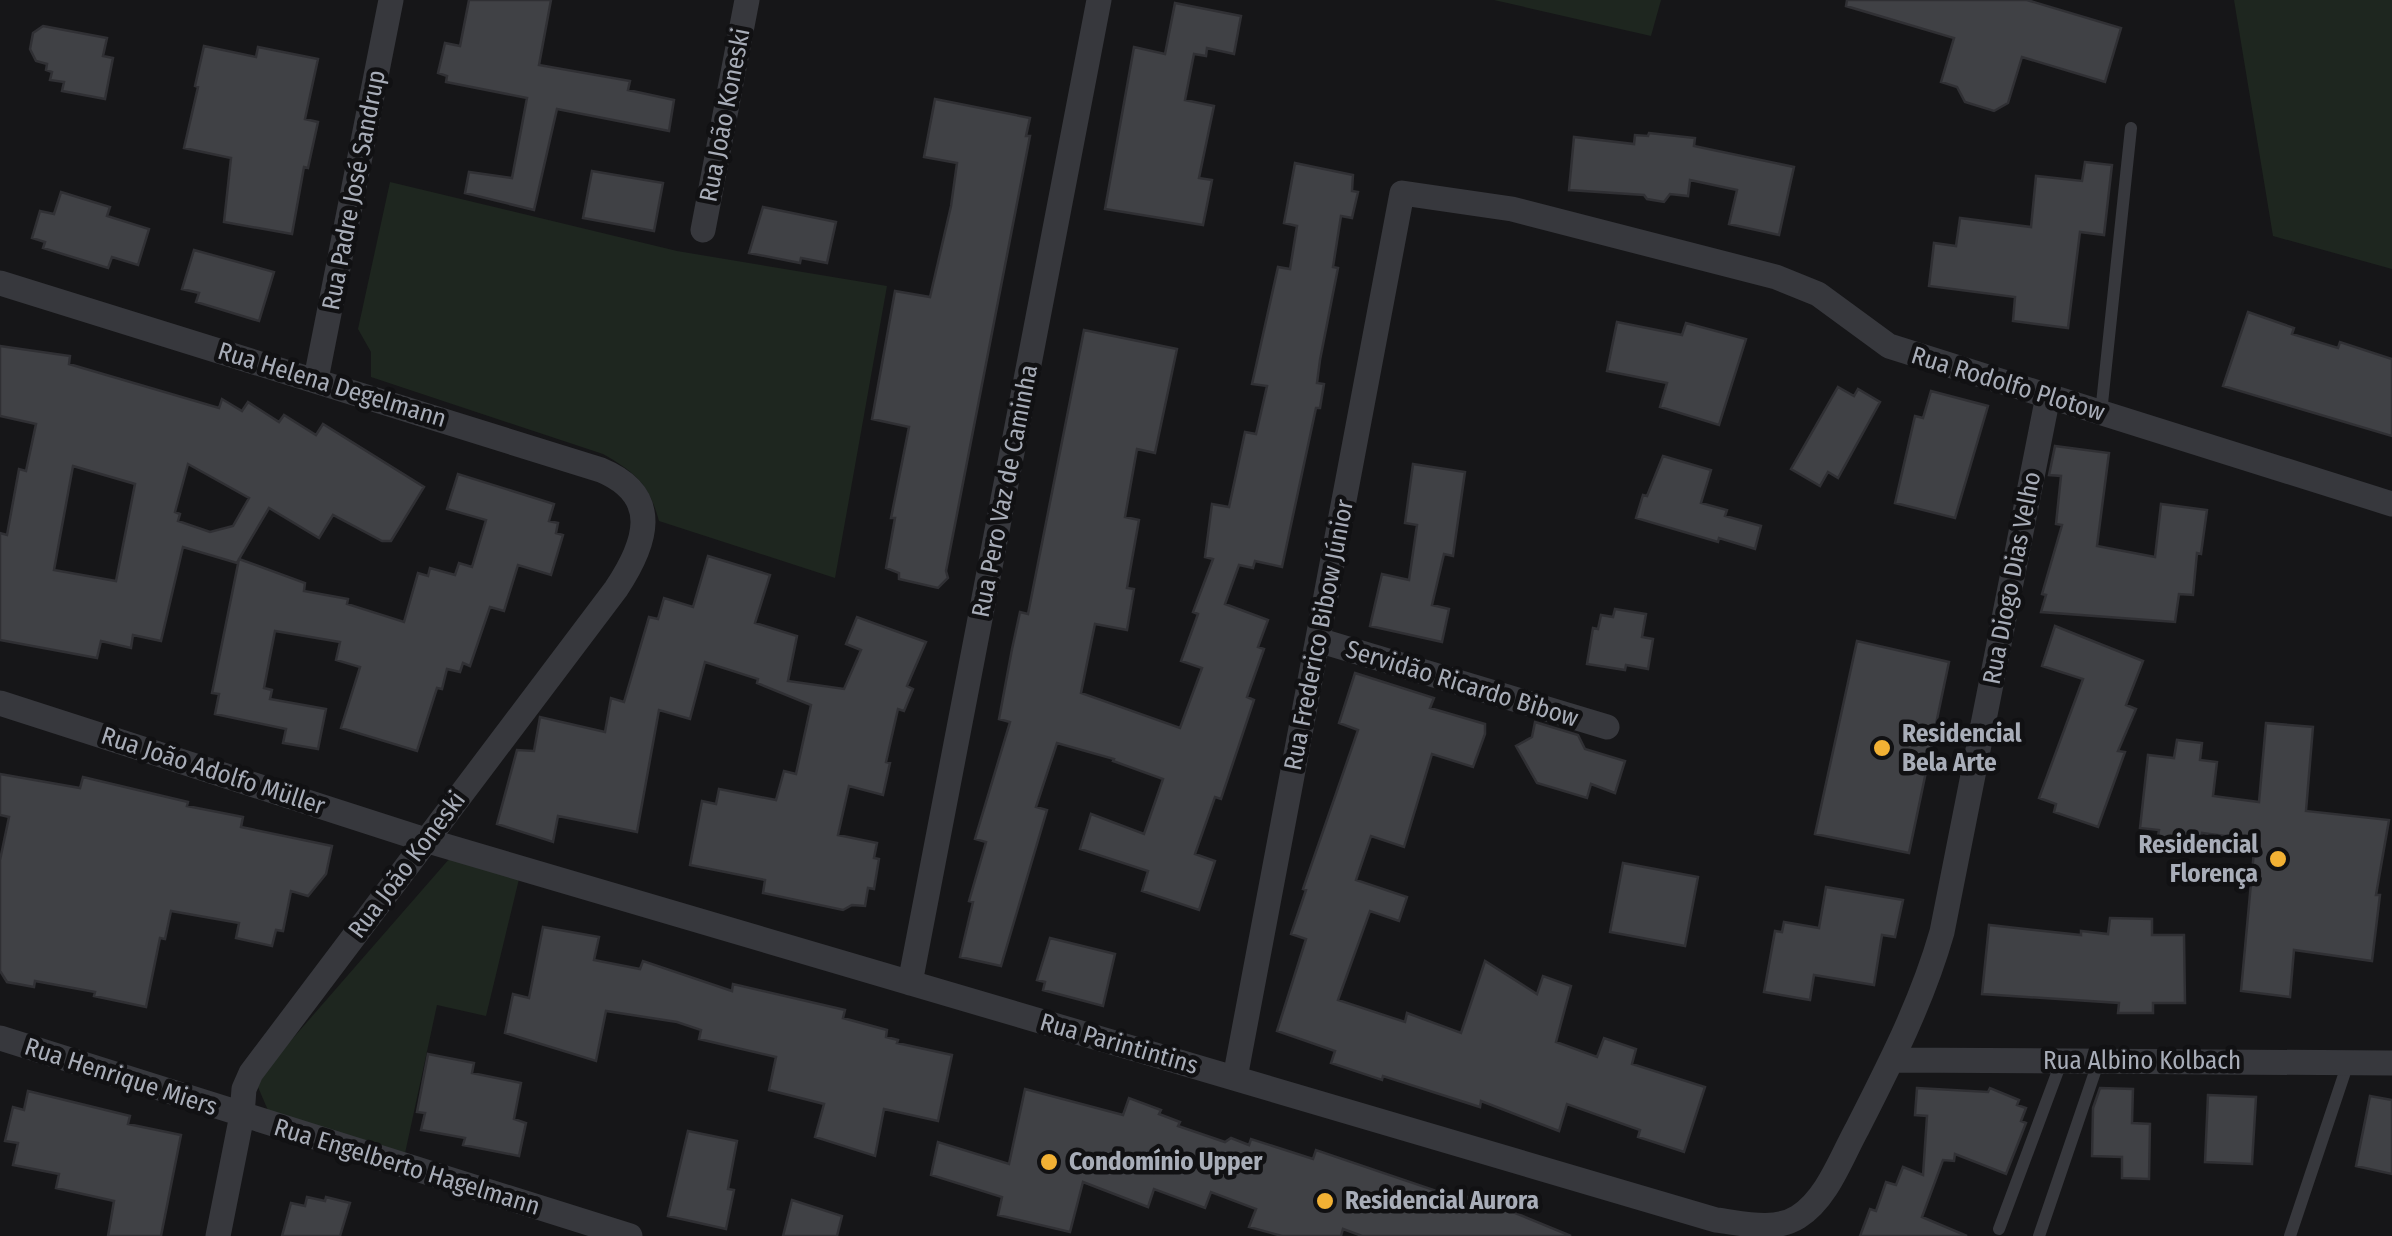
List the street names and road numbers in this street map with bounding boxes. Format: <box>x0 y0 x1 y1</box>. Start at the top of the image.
street label: Rua João Koneski <box>693 26 757 204</box>
street label: Rua Padre José Sandrup <box>316 68 392 312</box>
street label: Rua Helena Degelmann <box>214 336 450 434</box>
street label: Rua Rodolfo Plotow <box>1908 340 2108 428</box>
street label: Rua Pero Vaz de Caminha <box>966 362 1044 620</box>
street label: Rua Diogo Dias Velho <box>1977 469 2047 687</box>
street label: Rua Frederico Bibow Júnior <box>1278 497 1360 773</box>
street label: Servidão Ricardo Bibow <box>1342 634 1582 734</box>
street label: Rua João Adolfo Müller <box>97 721 329 821</box>
street label: Rua João Koneski <box>342 786 472 944</box>
street label: Rua Parintintins <box>1037 1007 1201 1081</box>
street label: Rua Henrique Miers <box>21 1032 221 1122</box>
street label: Rua Albino Kolbach <box>2043 1046 2241 1076</box>
street label: Rua Engelberto Hagelmann <box>271 1112 543 1222</box>

